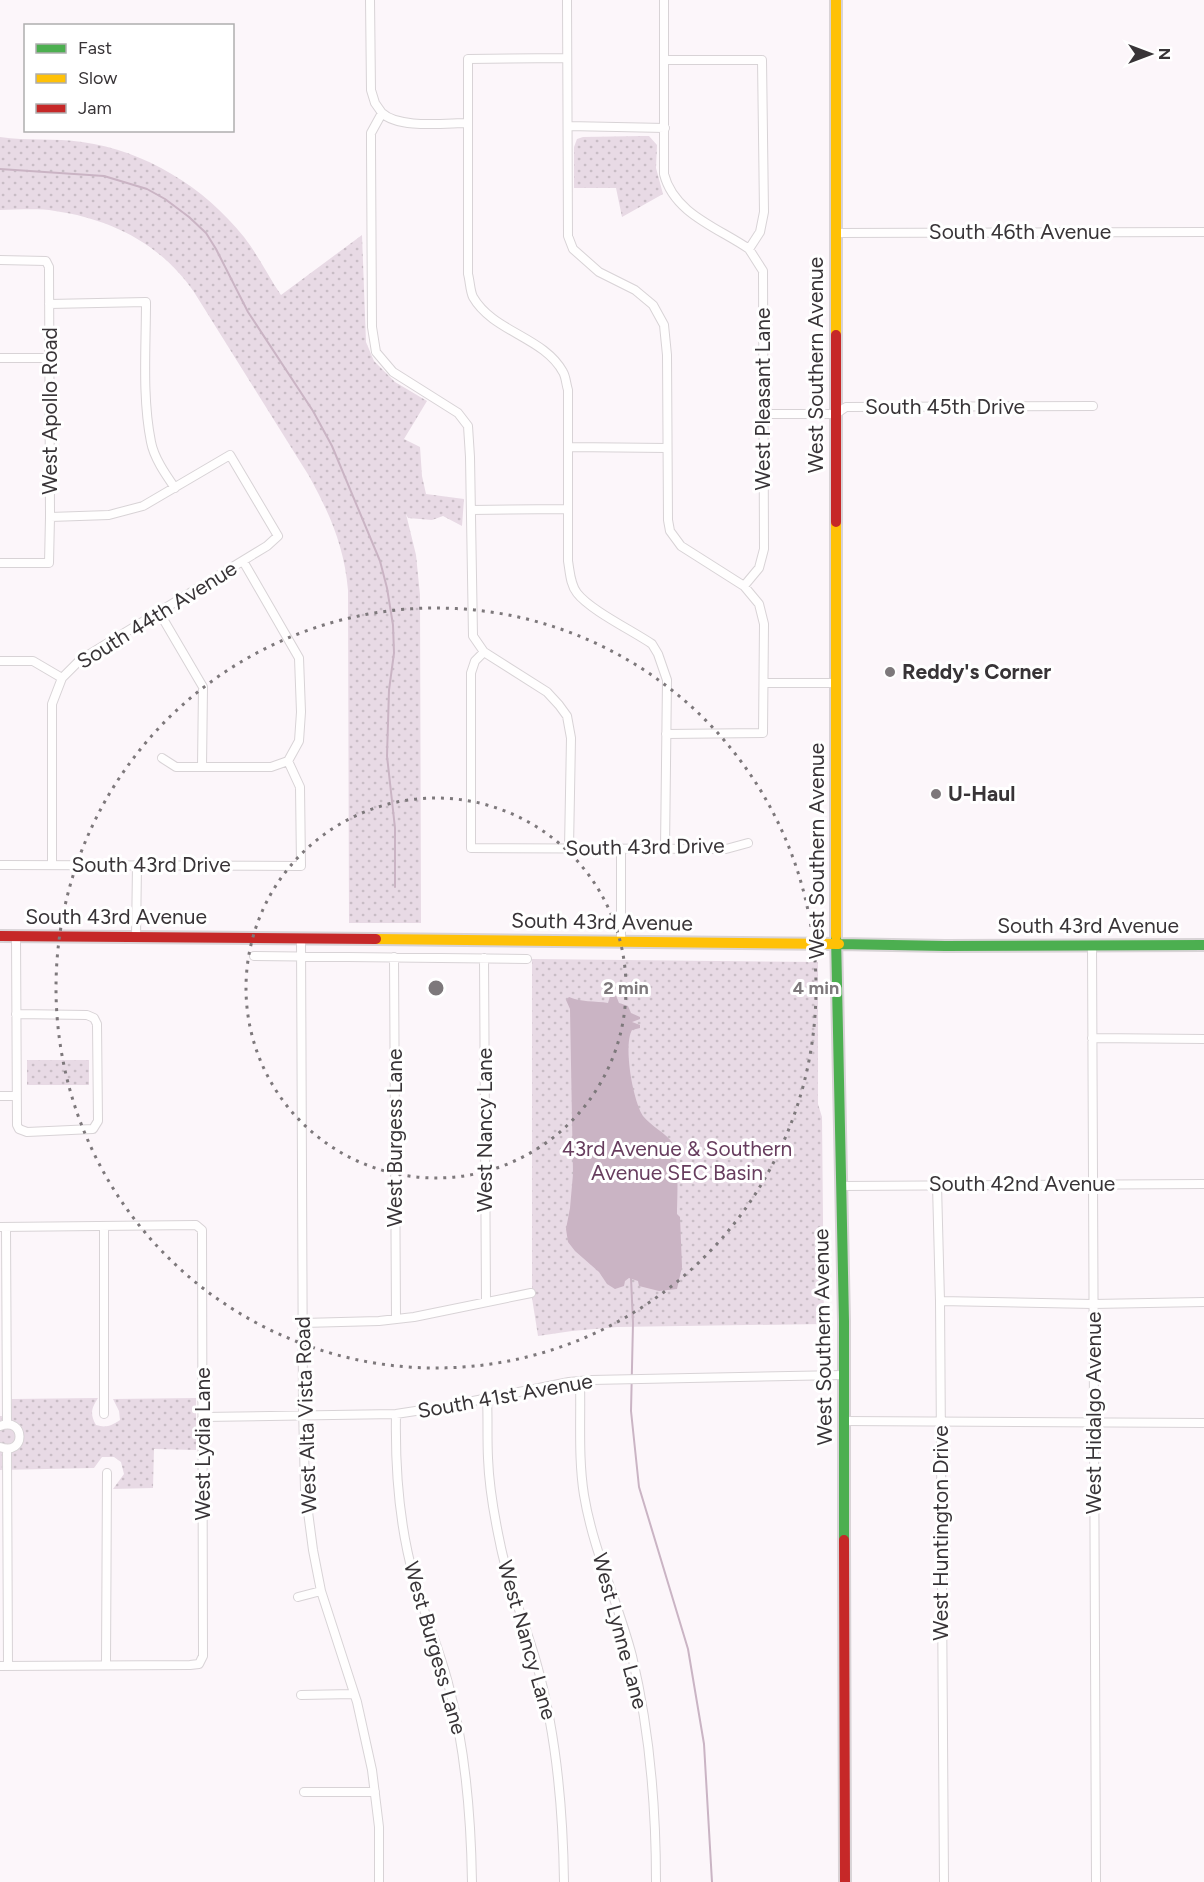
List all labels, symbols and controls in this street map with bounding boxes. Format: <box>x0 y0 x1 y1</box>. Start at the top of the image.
legend <box>24 24 234 132</box>
north arrow <box>1120 24 1180 84</box>
text: Fast <box>78 37 112 59</box>
text: N <box>1155 48 1174 60</box>
text: Slow <box>78 67 117 89</box>
text: Jam <box>78 97 112 119</box>
street label: South 46th Avenue <box>929 219 1111 244</box>
street label: West Southern Avenue <box>803 257 828 473</box>
street label: West Pleasant Lane <box>750 308 775 490</box>
street label: West Apollo Road <box>37 327 62 495</box>
street label: South 45th Drive <box>865 394 1025 419</box>
street label: South 44th Avenue <box>72 555 241 674</box>
place label: Reddy's Corner <box>902 659 1051 684</box>
marker: Reddy's Corner <box>883 665 897 679</box>
street label: West Southern Avenue <box>804 743 829 959</box>
place label: U-Haul <box>948 781 1015 806</box>
marker: U-Haul <box>929 787 943 801</box>
street label: South 43rd Drive <box>565 833 725 860</box>
street label: South 43rd Drive <box>71 852 231 877</box>
street label: South 43rd Avenue <box>25 904 207 929</box>
street label: South 43rd Avenue <box>511 907 693 936</box>
street label: South 43rd Avenue <box>997 913 1179 938</box>
text: 2 min <box>603 977 649 999</box>
text: 4 min <box>793 977 839 999</box>
centre of rings <box>426 978 446 998</box>
street label: West Nancy Lane <box>472 1048 497 1212</box>
street label: West Burgess Lane <box>382 1049 407 1227</box>
park label: 43rd Avenue & Southern Avenue SEC Basin <box>562 1136 792 1185</box>
street label: South 42nd Avenue <box>929 1171 1115 1196</box>
street label: West Southern Avenue <box>808 1228 837 1446</box>
street label: West Hidalgo Avenue <box>1081 1312 1106 1514</box>
street label: West Alta Vista Road <box>290 1316 321 1514</box>
street label: West Lydia Lane <box>190 1367 215 1521</box>
street label: South 41st Avenue <box>415 1368 594 1423</box>
street label: West Huntington Drive <box>928 1425 953 1641</box>
street label: West Lynne Lane <box>588 1550 653 1712</box>
street label: West Nancy Lane <box>493 1557 562 1722</box>
street label: West Burgess Lane <box>399 1559 472 1737</box>

